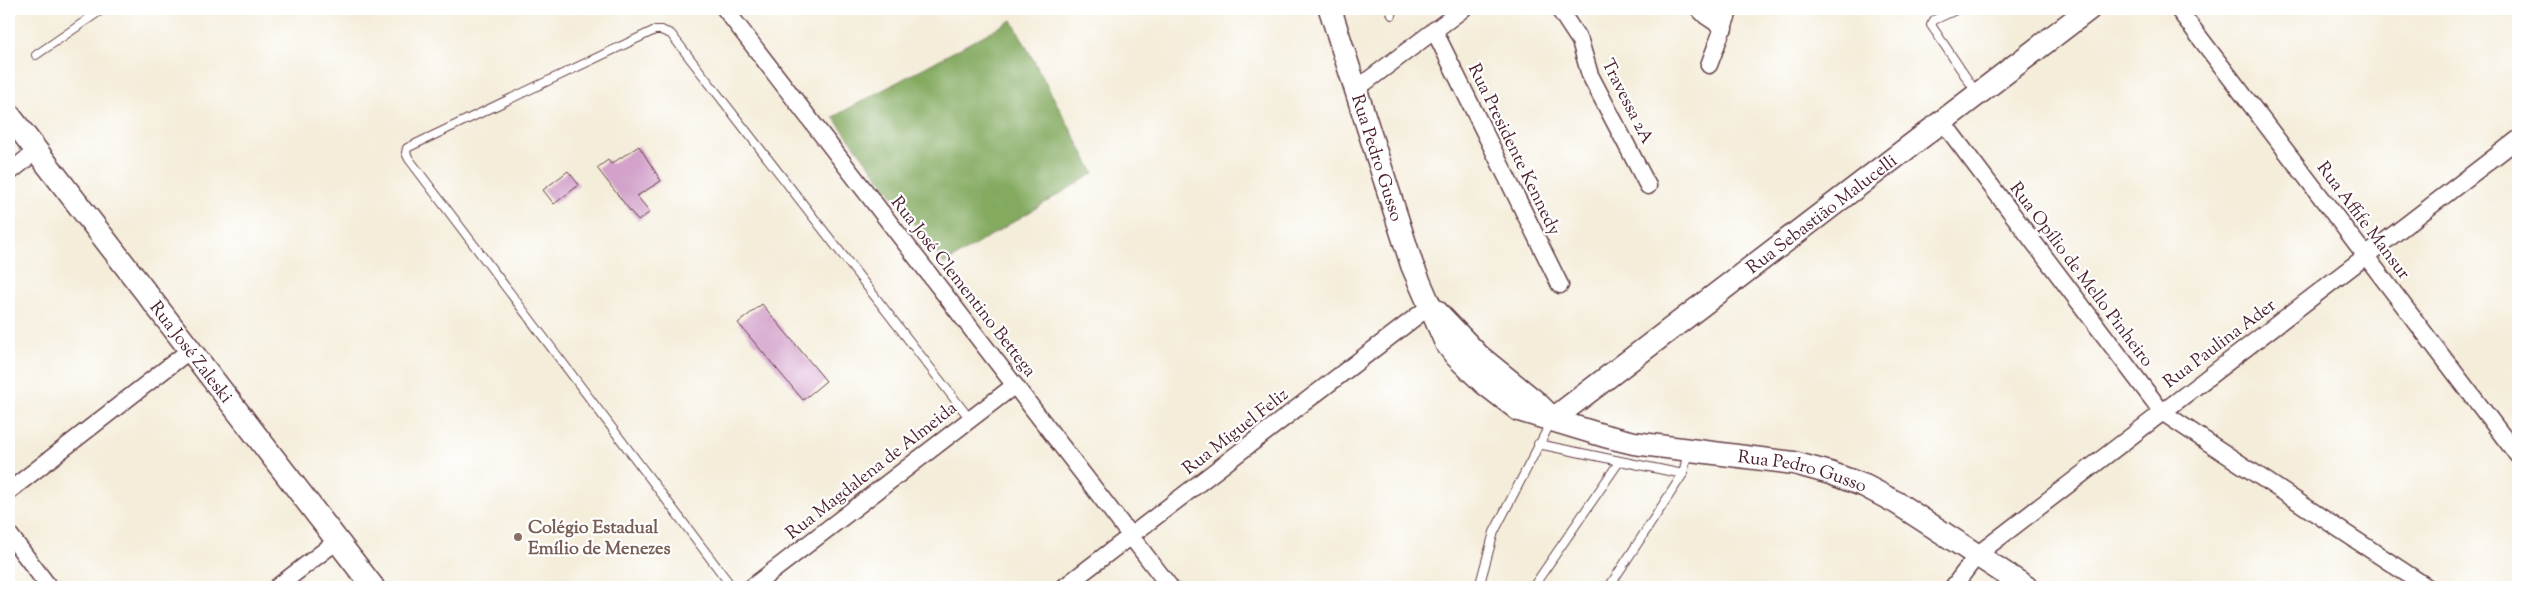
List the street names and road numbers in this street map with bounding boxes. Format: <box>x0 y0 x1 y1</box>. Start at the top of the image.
street label: Travessa 2A <box>1594 55 1659 149</box>
street label: Rua Presidente Kennedy <box>1460 60 1566 240</box>
street label: Rua Pedro Gusso <box>1343 91 1408 225</box>
street label: Rua Sebastião Malucelli <box>1742 149 1904 281</box>
street label: Rua Affife Mansur <box>2309 157 2416 286</box>
street label: Rua Opílio de Mello Pinheiro <box>2002 177 2159 373</box>
street label: Rua José Clementino Bettega <box>883 191 1041 383</box>
street label: Rua Paulina Ader <box>2158 293 2282 396</box>
street label: Rua José Zaleski <box>142 296 238 410</box>
street label: Rua Miguel Feliz <box>1178 383 1295 482</box>
street label: Rua Magdalena de Almeida <box>781 396 963 547</box>
street label: Rua Pedro Gusso <box>1736 445 1870 501</box>

